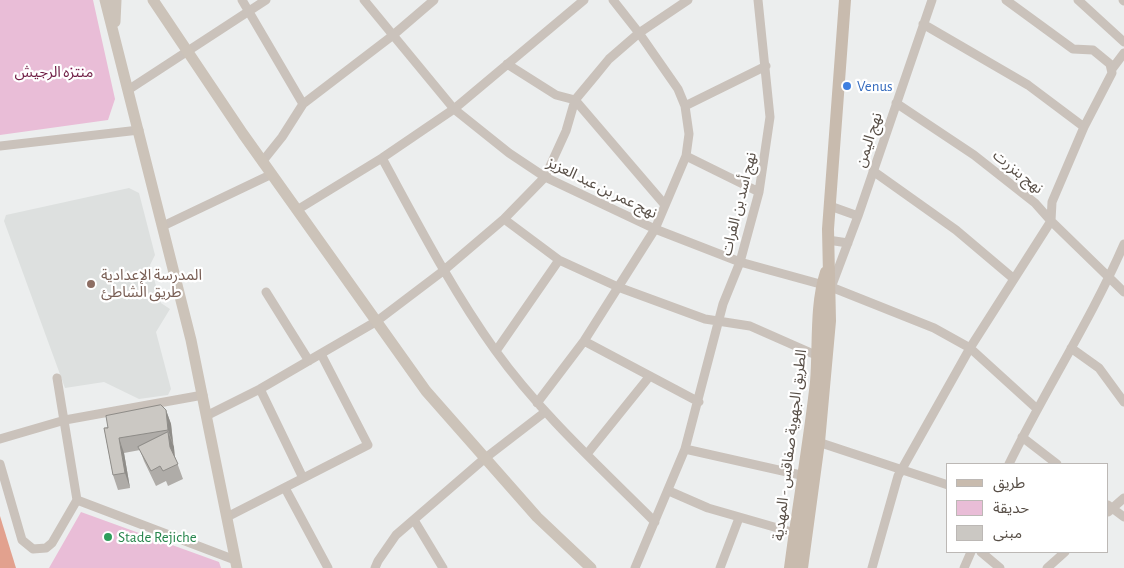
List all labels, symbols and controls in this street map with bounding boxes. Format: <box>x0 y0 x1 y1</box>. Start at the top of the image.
park label: منتزه الرجيش <box>15 63 93 81</box>
place label: Venus <box>857 77 893 95</box>
marker: Venus <box>841 80 853 92</box>
street label: نهج اليمن <box>852 110 886 170</box>
street label: نهج بنزرت <box>989 146 1047 198</box>
street label: نهج أسد بن الفرات <box>717 150 761 258</box>
street label: نهج عمر بن عبد العزيز <box>544 154 660 222</box>
place label: المدرسة الإعدادية طريق الشاطئ <box>101 266 202 301</box>
marker: المدرسة الإعدادية طريق الشاطئ <box>85 278 97 290</box>
street label: الطريق الجهوية صفاقس - المهدية <box>769 348 811 542</box>
legend <box>946 463 1109 553</box>
text: طريق <box>993 476 1025 491</box>
text: حديقة <box>993 501 1029 516</box>
text: مبنى <box>993 526 1022 541</box>
place label: Stade Rejiche <box>118 528 197 546</box>
marker: Stade Rejiche <box>102 531 114 543</box>

